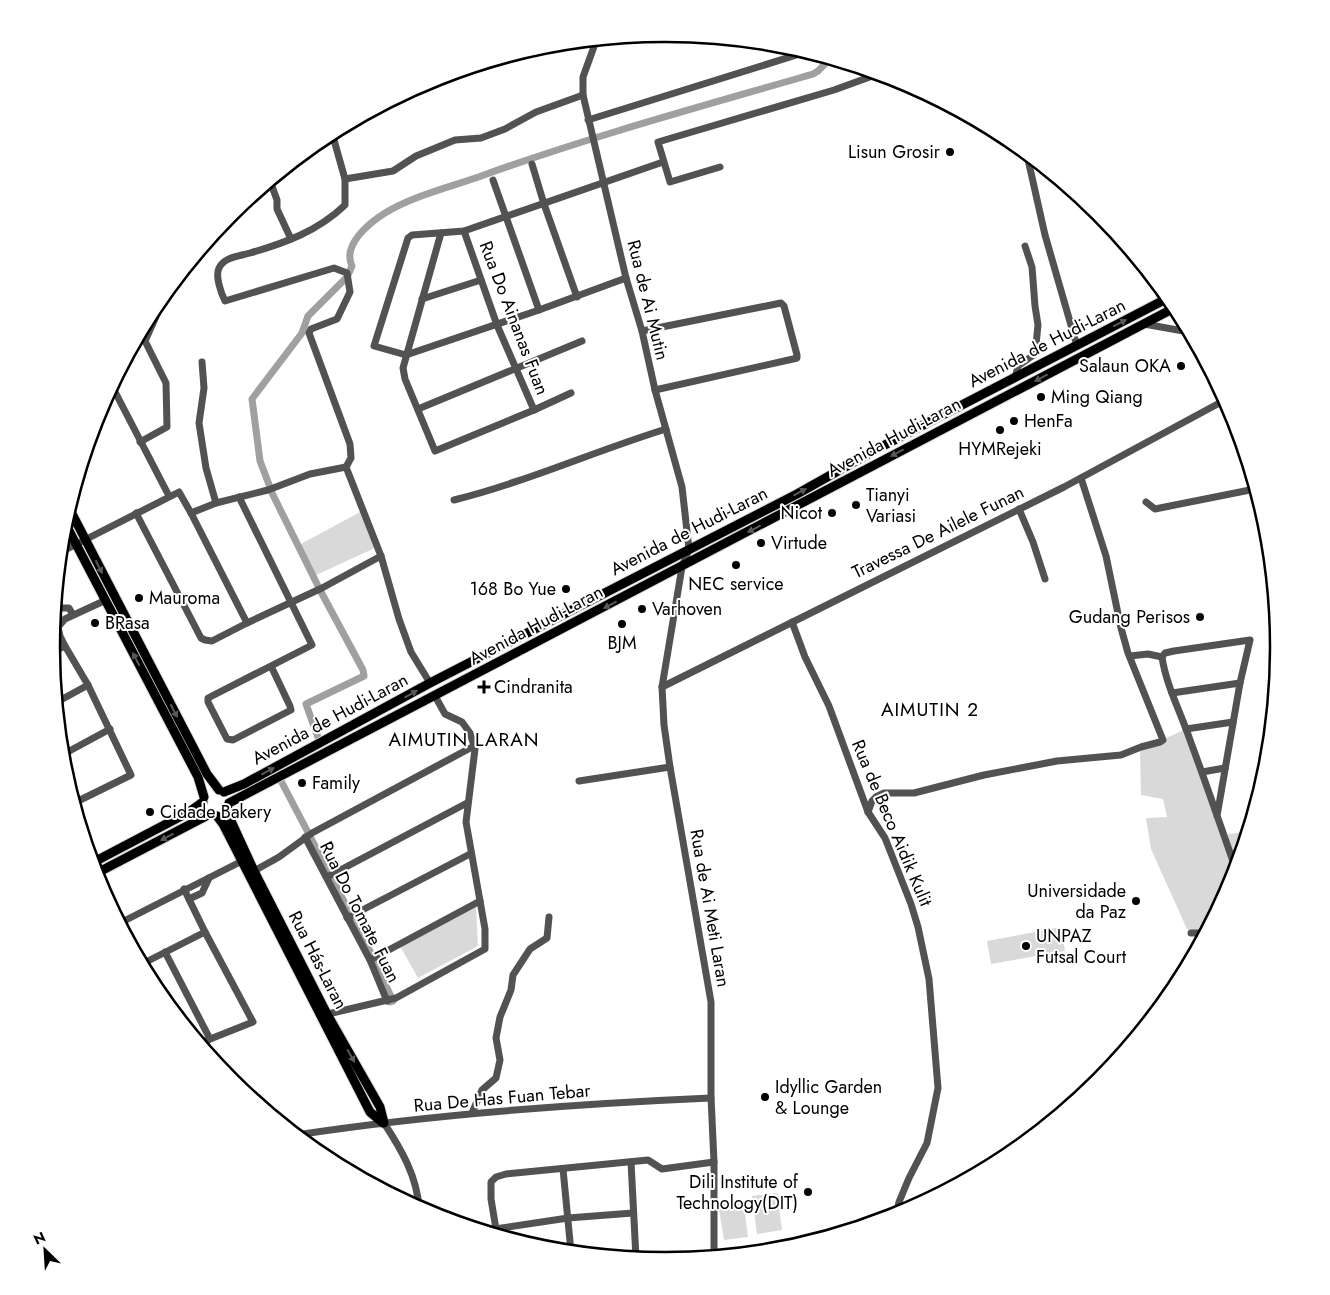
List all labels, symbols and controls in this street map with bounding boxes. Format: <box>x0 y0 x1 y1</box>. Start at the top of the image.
place label: Lisun Grosir <box>848 139 941 165</box>
marker: Lisun Grosir <box>944 146 956 158</box>
street label: Rua Do Ainanas Fuan <box>473 237 555 399</box>
street label: Rua de Ai Mutin <box>621 237 675 363</box>
street label: Avenida de Hudi-Laran <box>964 292 1130 394</box>
one-way arrow <box>1113 319 1127 327</box>
place label: Salaun OKA <box>1079 353 1171 379</box>
marker: Salaun OKA <box>1175 360 1187 372</box>
one-way arrow <box>1034 373 1048 382</box>
place label: Ming Qiang <box>1051 384 1143 410</box>
street label: Avenida Hudi-Laran <box>822 391 966 483</box>
marker: Ming Qiang <box>1035 391 1047 403</box>
place label: HenFa <box>1024 408 1073 434</box>
marker: HenFa <box>1008 415 1020 427</box>
marker: HYMRejeki <box>994 424 1006 436</box>
place label: HYMRejeki <box>958 436 1042 462</box>
one-way arrow <box>890 449 905 457</box>
street label: Travessa De Ailele Funan <box>848 479 1028 585</box>
street label: Avenida de Hudi-Laran <box>606 480 772 582</box>
place label: Tianyi Variasi <box>866 482 916 529</box>
one-way arrow <box>793 488 807 496</box>
marker: Tianyi Variasi <box>850 499 862 511</box>
place label: Nicot <box>781 500 823 526</box>
marker: Nicot <box>826 507 838 519</box>
one-way arrow <box>746 525 761 533</box>
place label: Virtude <box>771 530 827 556</box>
marker: Virtude <box>755 537 767 549</box>
one-way arrow <box>95 559 103 574</box>
marker: NEC service <box>730 559 742 571</box>
place label: NEC service <box>688 571 784 597</box>
place label: 168 Bo Yue <box>470 576 556 602</box>
street label: Avenida Hudi-Laran <box>464 579 608 671</box>
marker: 168 Bo Yue <box>560 583 572 595</box>
place label: Mauroma <box>149 585 220 611</box>
marker: Mauroma <box>133 592 145 604</box>
place label: Varhoven <box>652 596 722 622</box>
one-way arrow <box>603 601 617 609</box>
marker: Varhoven <box>636 603 648 615</box>
place label: Gudang Perisos <box>1069 604 1190 630</box>
place label: BRasa <box>105 610 150 636</box>
marker: Gudang Perisos <box>1194 611 1206 623</box>
marker: BRasa <box>89 617 101 629</box>
marker: BJM <box>616 618 628 630</box>
place label: BJM <box>608 630 636 656</box>
one-way arrow <box>132 653 141 666</box>
street label: Avenida de Hudi-Laran <box>247 667 413 771</box>
place label: Cindranita <box>494 674 573 700</box>
marker: Cindranita <box>478 681 490 693</box>
one-way arrow <box>404 689 417 698</box>
district label: AIMUTIN 2 <box>881 696 979 723</box>
one-way arrow <box>170 704 178 718</box>
district label: AIMUTIN LARAN <box>389 726 539 753</box>
street label: Rua de Beco Aidik Kulit <box>845 736 939 911</box>
one-way arrow <box>260 767 275 775</box>
place label: Family <box>312 770 360 796</box>
marker: Family <box>296 777 308 789</box>
place label: Cidade Bakery <box>160 799 271 825</box>
marker: Cidade Bakery <box>144 806 156 818</box>
street label: Rua de Ai Meti Laran <box>683 827 737 989</box>
one-way arrow <box>160 833 174 841</box>
street label: Rua Do Tomate Fuan <box>313 837 407 987</box>
place label: Universidade da Paz <box>1027 878 1127 925</box>
marker: Universidade da Paz <box>1130 895 1142 907</box>
street label: Rua Hás-Laran <box>282 906 354 1014</box>
place label: UNPAZ Futsal Court <box>1036 923 1127 970</box>
marker: UNPAZ Futsal Court <box>1020 940 1032 952</box>
one-way arrow <box>346 1049 355 1063</box>
place label: Idyllic Garden & Lounge <box>775 1074 882 1121</box>
street label: Rua De Has Fuan Tebar <box>413 1077 592 1119</box>
marker: Idyllic Garden & Lounge <box>759 1091 771 1103</box>
place label: Dili Institute of Technology(DIT) <box>677 1169 799 1216</box>
marker: Dili Institute of Technology(DIT) <box>802 1186 814 1198</box>
north arrow <box>20 1225 70 1275</box>
text: N <box>30 1227 49 1250</box>

